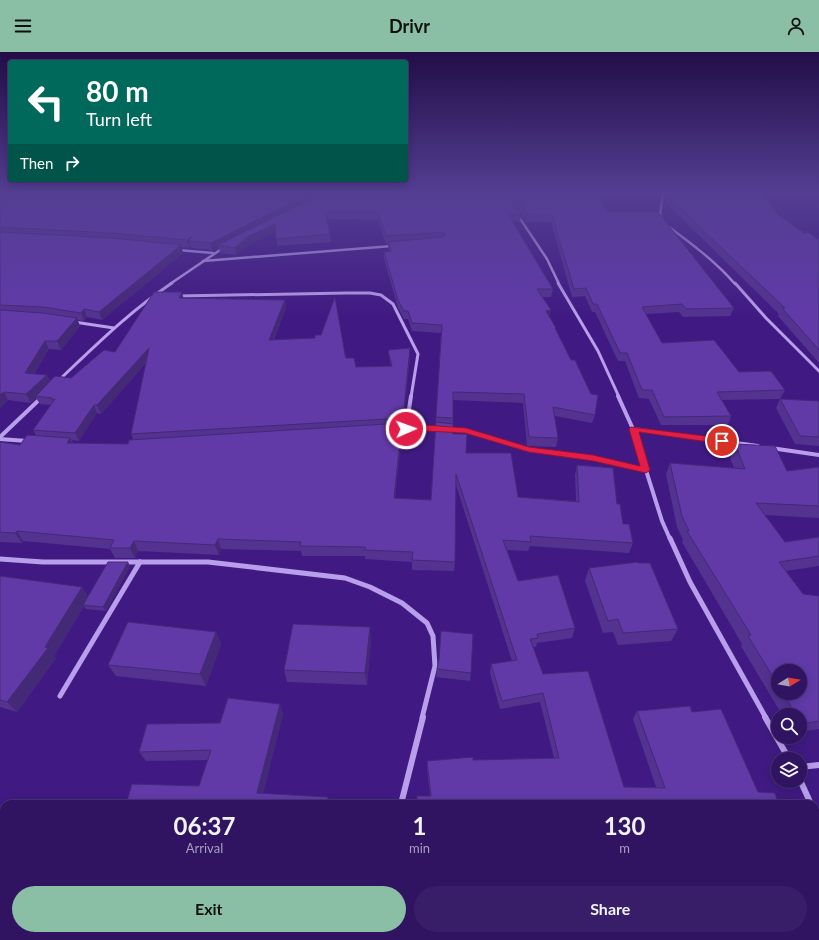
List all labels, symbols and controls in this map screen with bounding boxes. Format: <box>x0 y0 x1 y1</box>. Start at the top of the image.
icon: menu <box>12 15 34 37</box>
text: Drivr <box>389 15 430 37</box>
icon: person <box>785 15 807 37</box>
text: 80 m <box>86 74 149 108</box>
icon: left <box>20 76 72 128</box>
text: Turn left <box>86 108 152 130</box>
icon: right <box>61 152 83 174</box>
text: Then <box>20 154 53 172</box>
position arrow <box>385 408 427 450</box>
pin <box>705 424 739 458</box>
icon: arrive <box>711 430 733 452</box>
north arrow <box>771 664 807 700</box>
map controls <box>771 664 807 788</box>
button: search <box>771 708 807 744</box>
button: layers <box>771 752 807 788</box>
text: 06:37 <box>174 811 235 840</box>
text: 1 <box>413 811 427 840</box>
text: 130 <box>604 811 645 840</box>
text: Arrival <box>186 840 223 856</box>
text: min <box>409 840 430 856</box>
text: m <box>619 840 630 856</box>
button: Exit <box>12 886 406 932</box>
button: Share <box>414 886 807 932</box>

